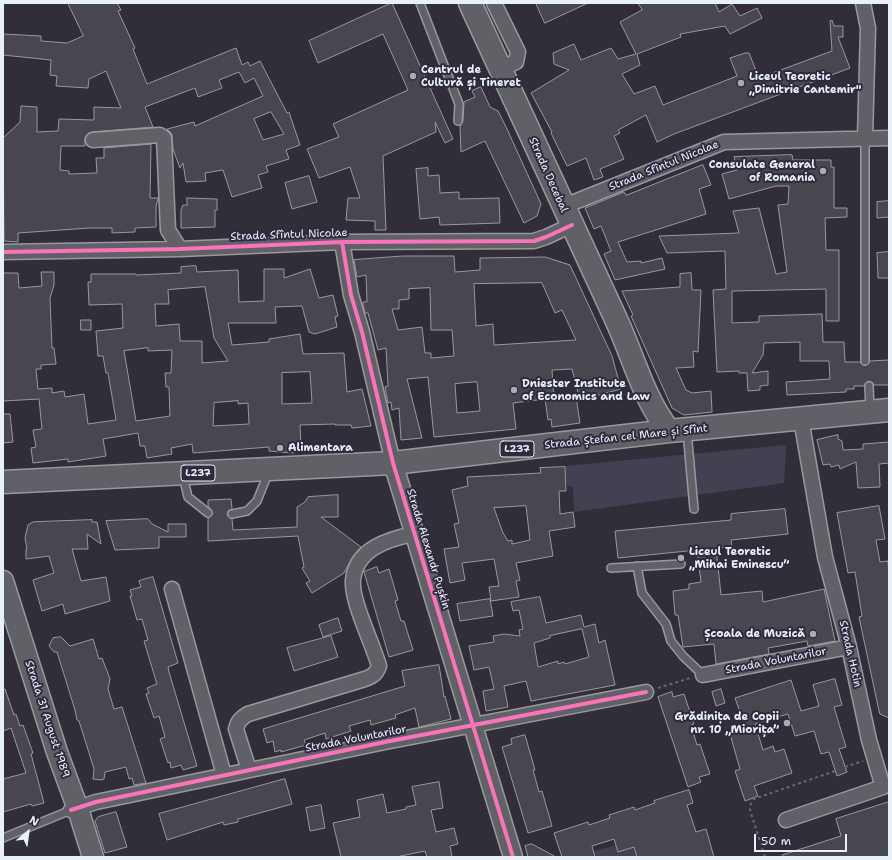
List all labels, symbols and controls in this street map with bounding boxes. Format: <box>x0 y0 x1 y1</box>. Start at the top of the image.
place label: Centrul de Cultură și Tineret <box>421 63 521 89</box>
place label: Liceul Teoretic „Dimitrie Cantemir" <box>749 70 862 96</box>
marker: Centrul de Cultură și Tineret <box>408 71 418 81</box>
marker: Liceul Teoretic „Dimitrie Cantemir" <box>736 78 746 88</box>
street label: Strada Decebal <box>526 135 570 215</box>
street label: Strada Sfîntul Nicolae <box>607 138 721 194</box>
place label: Consulate General of Romania <box>709 158 815 184</box>
marker: Consulate General of Romania <box>818 166 828 176</box>
street label: Strada Sfîntul Nicolae <box>230 226 348 244</box>
place label: Dniester Institute of Economics and Law <box>522 377 650 403</box>
marker: Dniester Institute of Economics and Law <box>509 385 519 395</box>
street label: Strada Ștefan cel Mare și Sfînt <box>544 422 708 452</box>
place label: Alimentara <box>288 441 353 455</box>
road number: L237 <box>500 441 534 457</box>
marker: Alimentara <box>275 443 285 453</box>
road number: L237 <box>181 465 215 481</box>
street label: Strada Alexandr Pușkin <box>403 487 453 611</box>
place label: Liceul Teoretic „Mihai Eminescu” <box>689 545 789 571</box>
marker: Liceul Teoretic „Mihai Eminescu” <box>676 553 686 563</box>
street label: Strada Hotin <box>836 619 864 689</box>
place label: Școala de Muzică <box>704 627 805 641</box>
marker: Școala de Muzică <box>808 629 818 639</box>
street label: Strada Voluntarilor <box>724 645 828 677</box>
street label: Strada 31 August 1989 <box>22 659 72 779</box>
place label: Grădinița de Copii nr. 10 „Miorița” <box>674 710 779 736</box>
marker: Grădinița de Copii nr. 10 „Miorița” <box>782 718 792 728</box>
street label: Strada Voluntarilor <box>304 723 408 755</box>
north arrow <box>8 812 48 852</box>
text: N <box>27 812 42 830</box>
scale bar <box>756 826 849 852</box>
text: 50 m <box>761 833 791 849</box>

